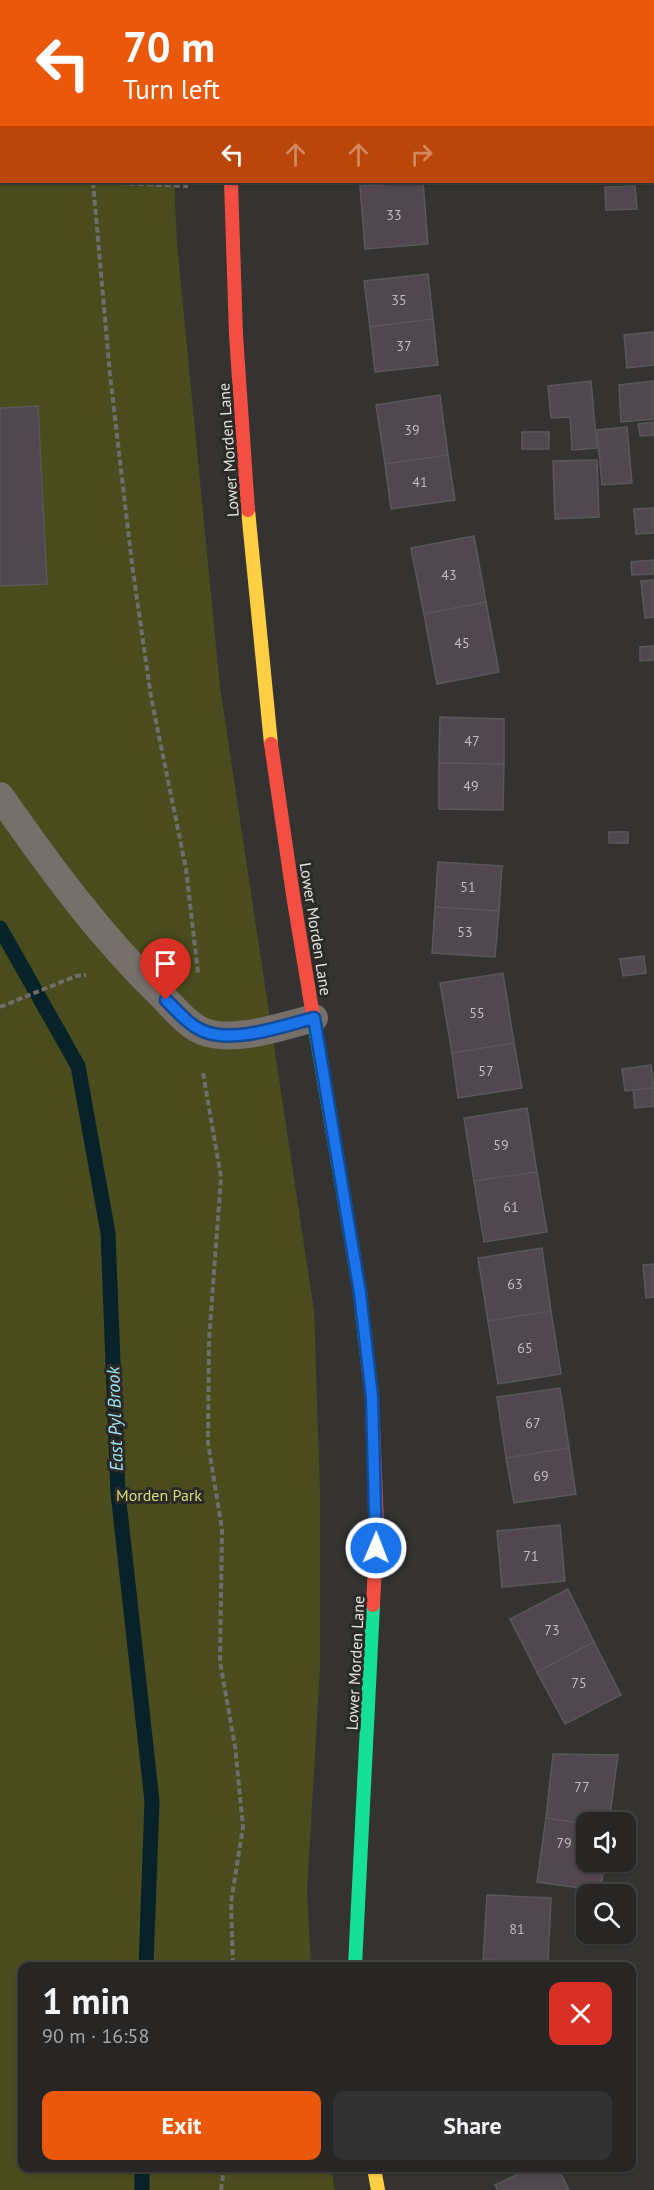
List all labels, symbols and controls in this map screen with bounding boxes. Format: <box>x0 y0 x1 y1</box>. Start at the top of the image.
text: 70 m <box>123 19 215 74</box>
icon: left <box>24 24 102 102</box>
text: Turn left <box>123 72 220 106</box>
icon: left <box>216 138 249 171</box>
icon: ahead <box>279 138 312 171</box>
icon: ahead <box>342 138 375 171</box>
icon: right <box>405 138 438 171</box>
house number: 33 <box>386 206 402 224</box>
house number: 35 <box>391 291 407 309</box>
house number: 37 <box>396 337 412 355</box>
street label: Lower Morden Lane <box>213 382 243 518</box>
house number: 39 <box>404 421 420 439</box>
house number: 41 <box>412 473 428 491</box>
house number: 43 <box>441 566 457 584</box>
house number: 45 <box>454 634 470 652</box>
house number: 47 <box>464 732 480 750</box>
house number: 49 <box>463 777 479 795</box>
street label: Lower Morden Lane <box>296 861 336 997</box>
house number: 51 <box>460 878 476 896</box>
house number: 53 <box>457 923 473 941</box>
pin <box>140 938 191 1000</box>
icon: arrive <box>149 947 182 980</box>
house number: 55 <box>469 1004 485 1022</box>
house number: 57 <box>478 1062 494 1080</box>
house number: 59 <box>493 1136 509 1154</box>
house number: 61 <box>503 1198 519 1216</box>
house number: 63 <box>507 1275 523 1293</box>
house number: 65 <box>517 1339 533 1357</box>
water label: East Pyl Brook <box>101 1365 128 1472</box>
house number: 67 <box>525 1414 541 1432</box>
house number: 69 <box>533 1467 549 1485</box>
park label: Morden Park <box>116 1485 202 1505</box>
position arrow <box>344 1516 408 1580</box>
house number: 71 <box>523 1547 539 1565</box>
street label: Lower Morden Lane <box>341 1595 369 1731</box>
house number: 73 <box>544 1621 560 1639</box>
house number: 75 <box>571 1674 587 1692</box>
house number: 77 <box>574 1778 590 1796</box>
map controls <box>576 1812 636 1944</box>
button: sound <box>576 1812 636 1872</box>
house number: 79 <box>556 1834 572 1852</box>
button: search <box>576 1884 636 1944</box>
house number: 81 <box>509 1920 525 1938</box>
text: 1 min <box>42 1977 130 2024</box>
button: close <box>549 1982 612 2045</box>
text: 90 m · 16:58 <box>42 2023 149 2049</box>
button: Exit <box>42 2091 321 2160</box>
button: Share <box>333 2091 612 2160</box>

